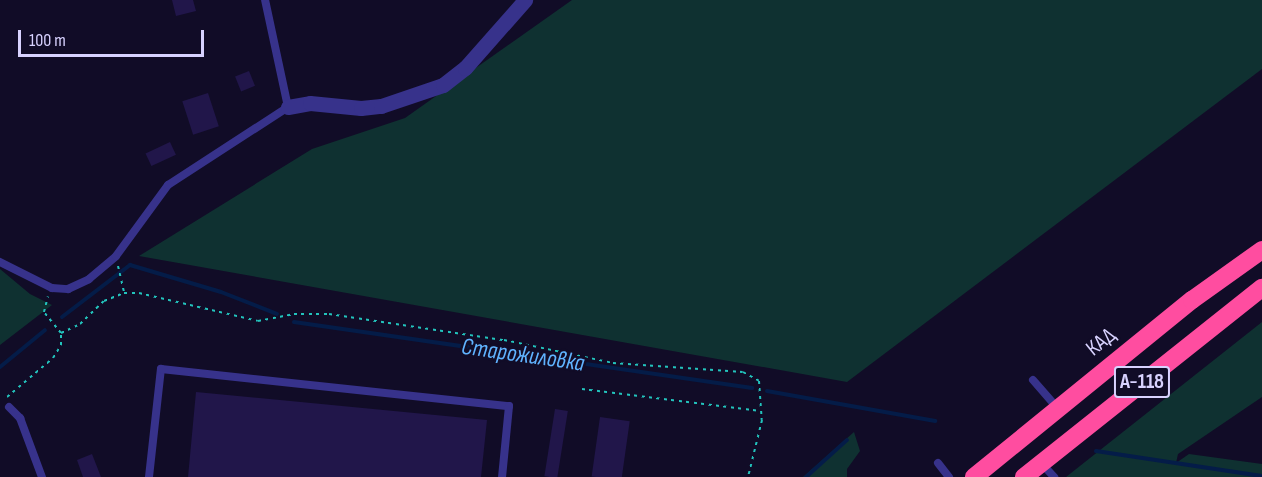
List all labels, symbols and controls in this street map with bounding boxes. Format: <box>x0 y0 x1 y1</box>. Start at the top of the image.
scale bar <box>21 18 207 56</box>
text: 100 m <box>29 30 66 51</box>
street label: КАД <box>1081 322 1121 362</box>
water label: Старожиловка <box>460 332 586 378</box>
road number: А-118 <box>1114 364 1170 400</box>

